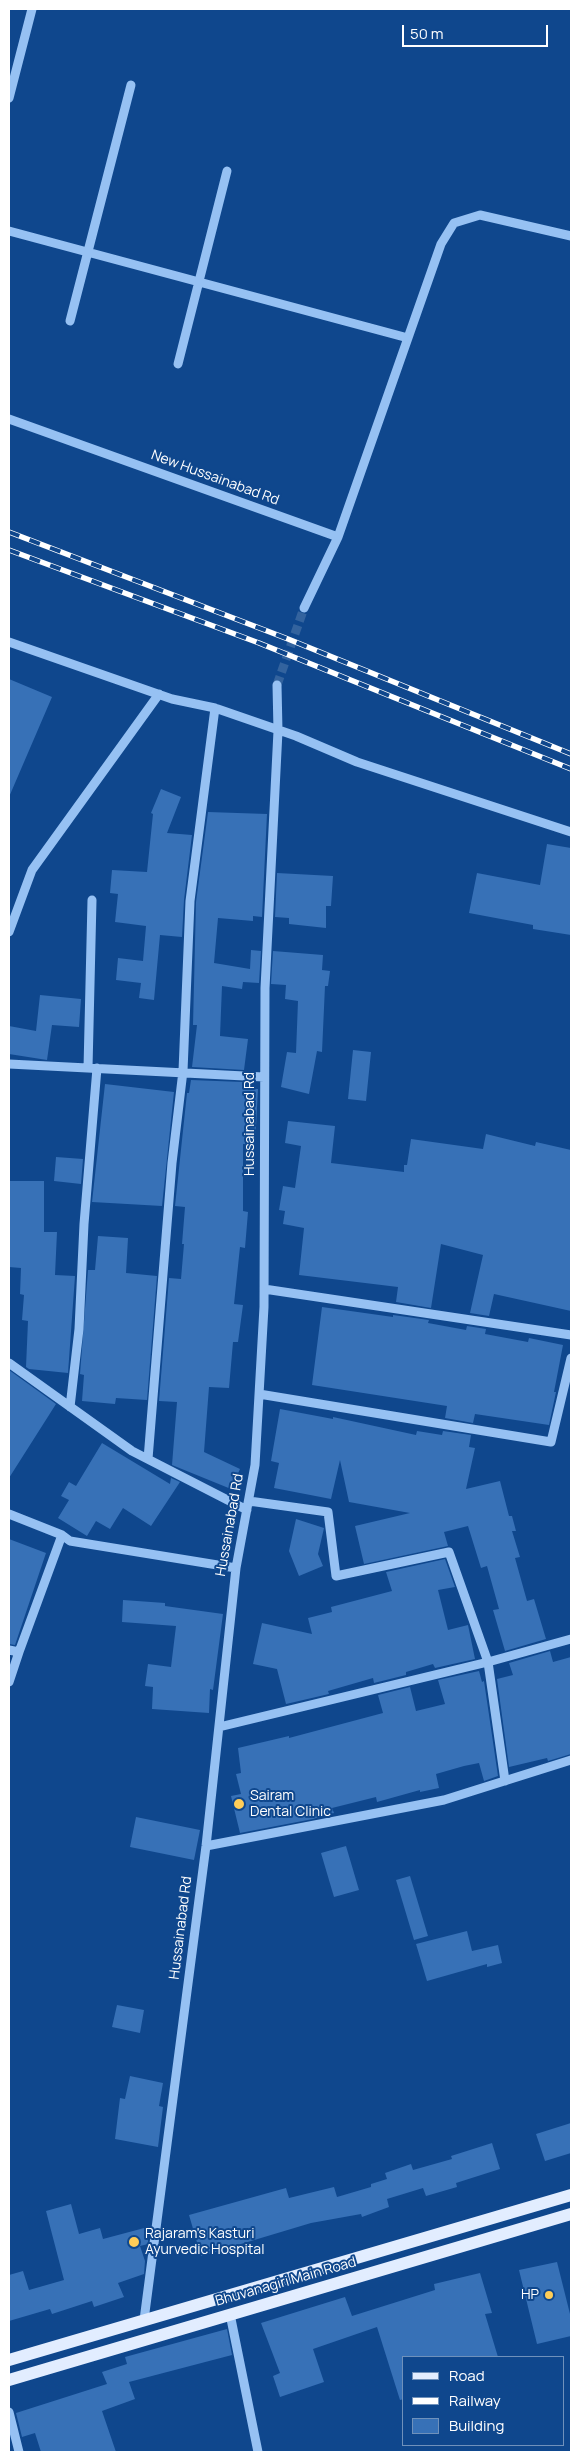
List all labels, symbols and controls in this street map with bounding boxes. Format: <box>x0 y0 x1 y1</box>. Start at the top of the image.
scale bar <box>405 15 551 47</box>
text: 50 m <box>410 23 444 44</box>
street label: New Hussainabad Rd <box>149 447 281 509</box>
street label: Hussainabad Rd <box>242 1072 258 1176</box>
street label: Hussainabad Rd <box>213 1472 247 1578</box>
place label: Sairam Dental Clinic <box>250 1788 331 1820</box>
marker: Sairam Dental Clinic <box>232 1797 246 1811</box>
street label: Hussainabad Rd <box>166 1875 196 1981</box>
place label: Rajaram's Kasturi Ayurvedic Hospital <box>145 2226 264 2258</box>
marker: Rajaram's Kasturi Ayurvedic Hospital <box>127 2235 141 2249</box>
street label: Bhuvanagiri Main Road <box>214 2254 358 2310</box>
place label: HP <box>521 2287 539 2303</box>
marker: HP <box>543 2289 555 2301</box>
legend <box>402 2356 565 2446</box>
text: Road <box>449 2365 485 2386</box>
text: Railway <box>449 2390 501 2411</box>
text: Building <box>449 2415 504 2436</box>

